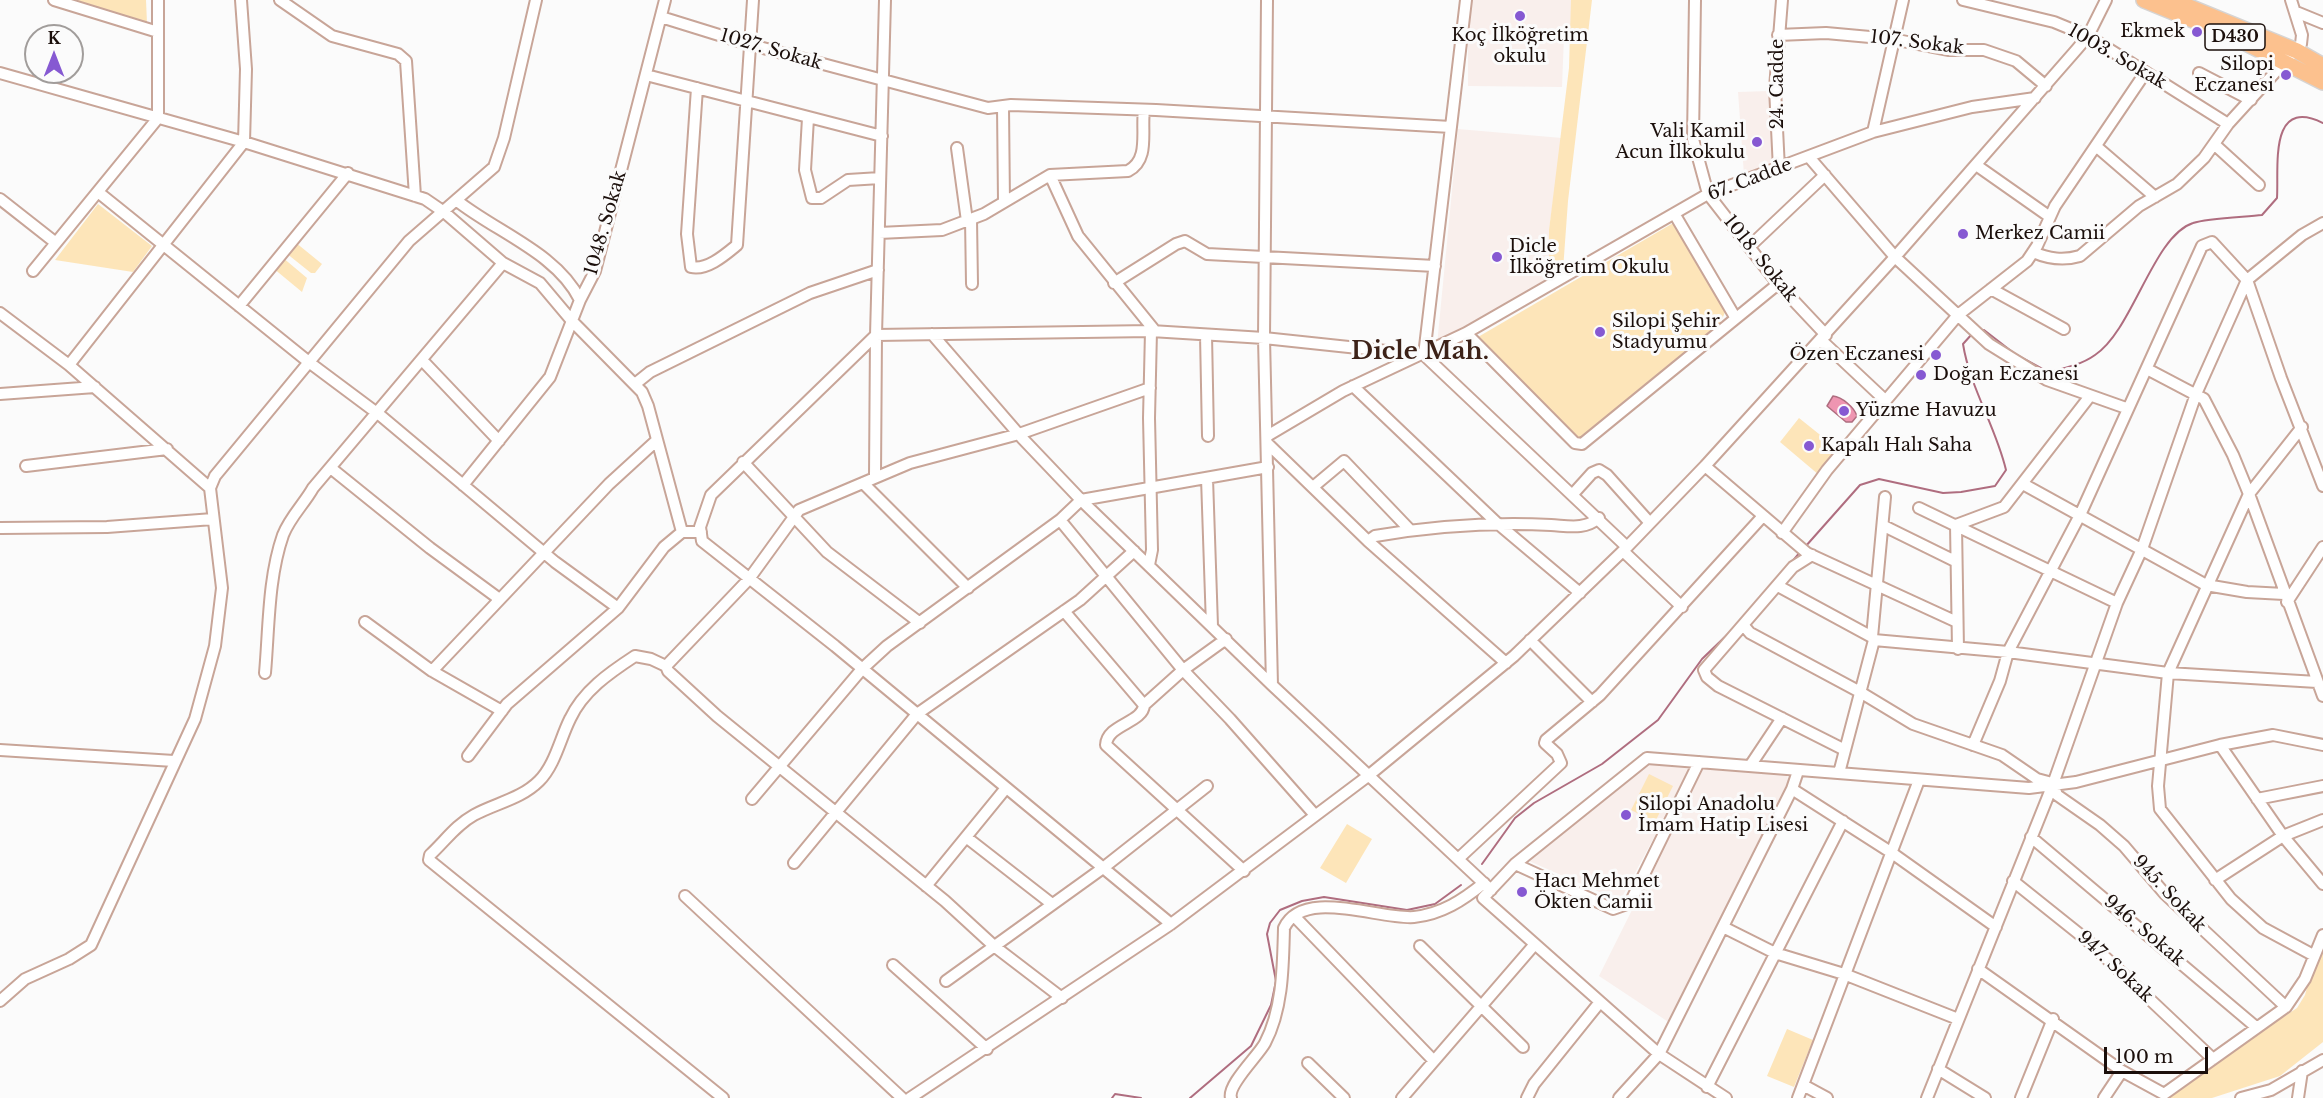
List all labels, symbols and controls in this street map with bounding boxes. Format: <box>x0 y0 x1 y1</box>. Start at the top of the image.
marker: Koç İlköğretim okulu <box>1513 9 1527 23</box>
street label: 1003. Sokak <box>2064 20 2170 94</box>
place label: Ekmek <box>2120 21 2185 43</box>
north arrow <box>24 24 84 84</box>
road number: D430 <box>2205 24 2265 50</box>
street label: 1027. Sokak <box>717 25 825 75</box>
place label: Koç İlköğretim okulu <box>1451 25 1589 68</box>
marker: Ekmek <box>2190 25 2204 39</box>
street label: 107. Sokak <box>1869 27 1965 59</box>
text: K <box>47 28 61 48</box>
street label: 24. Cadde <box>1767 39 1789 129</box>
place label: Silopi Eczanesi <box>2194 54 2274 97</box>
marker: Silopi Eczanesi <box>2279 68 2293 82</box>
place label: Vali Kamil Acun İlkokulu <box>1616 121 1745 164</box>
marker: Vali Kamil Acun İlkokulu <box>1750 135 1764 149</box>
street label: 67. Cadde <box>1705 154 1795 206</box>
street label: 1048. Sokak <box>581 168 631 278</box>
street label: 1018. Sokak <box>1718 211 1802 307</box>
place label: Merkez Camii <box>1975 223 2105 245</box>
marker: Merkez Camii <box>1956 227 1970 241</box>
place label: Dicle İlköğretim Okulu <box>1509 236 1669 278</box>
marker: Dicle İlköğretim Okulu <box>1490 250 1504 264</box>
place label: Silopi Şehir Stadyumu <box>1612 311 1720 354</box>
marker: Silopi Şehir Stadyumu <box>1593 325 1607 339</box>
district label: Dicle Mah. <box>1351 338 1489 366</box>
place label: Özen Eczanesi <box>1789 344 1924 366</box>
marker: Özen Eczanesi <box>1929 348 1943 362</box>
place label: Doğan Eczanesi <box>1933 364 2079 386</box>
marker: Doğan Eczanesi <box>1914 368 1928 382</box>
place label: Yüzme Havuzu <box>1856 400 1996 422</box>
marker: Yüzme Havuzu <box>1837 404 1851 418</box>
place label: Kapalı Halı Saha <box>1821 435 1972 457</box>
marker: Kapalı Halı Saha <box>1802 439 1816 453</box>
place label: Silopi Anadolu İmam Hatip Lisesi <box>1638 794 1808 836</box>
marker: Silopi Anadolu İmam Hatip Lisesi <box>1619 808 1633 822</box>
street label: 945. Sokak <box>2128 851 2210 937</box>
place label: Hacı Mehmet Ökten Camii <box>1534 871 1660 914</box>
marker: Hacı Mehmet Ökten Camii <box>1515 885 1529 899</box>
street label: 946. Sokak <box>2099 891 2189 971</box>
street label: 947. Sokak <box>2073 927 2157 1007</box>
scale bar <box>2107 1035 2210 1073</box>
text: 100 m <box>2115 1046 2173 1068</box>

